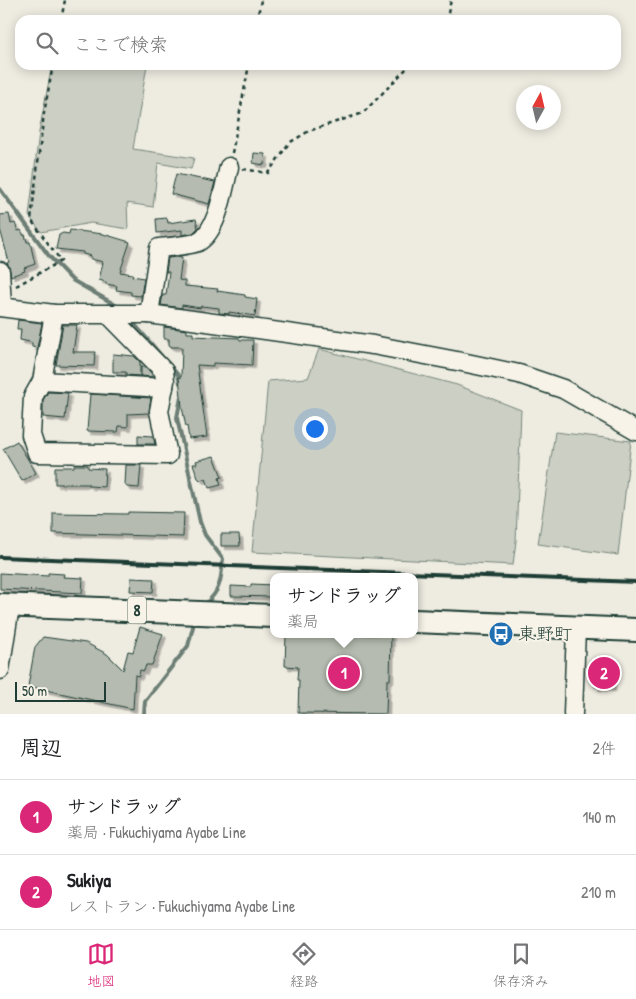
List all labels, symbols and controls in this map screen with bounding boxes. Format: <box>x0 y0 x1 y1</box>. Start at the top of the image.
search box <box>15 15 621 70</box>
icon: search <box>33 29 61 57</box>
text: ここで検索 <box>73 31 168 57</box>
north arrow <box>516 85 561 130</box>
your location <box>302 416 328 442</box>
popup <box>270 573 418 638</box>
text: サンドラッグ <box>287 582 401 608</box>
road number: 8 <box>128 596 146 624</box>
text: 薬局 <box>287 610 319 632</box>
bus stop icon: 東野町 <box>488 621 514 647</box>
place label: 東野町 <box>518 621 572 646</box>
pin: 1 <box>328 654 360 692</box>
pin: 2 <box>588 654 620 692</box>
scale bar <box>15 679 106 702</box>
text: 50 m <box>22 681 47 700</box>
text: 周辺 <box>20 733 62 762</box>
text: 2件 <box>593 737 616 759</box>
text: サンドラッグ <box>67 793 181 819</box>
text: 1 <box>33 806 39 828</box>
text: 140 m <box>582 806 616 828</box>
text: 薬局 · Fukuchiyama Ayabe Line <box>67 821 246 843</box>
text: Sukiya <box>67 867 111 893</box>
text: 2 <box>32 881 40 903</box>
text: 210 m <box>581 881 616 903</box>
text: レストラン · Fukuchiyama Ayabe Line <box>67 895 295 917</box>
tab: 地図 <box>87 940 115 990</box>
tab: 経路 <box>290 940 318 990</box>
tab: 保存済み <box>493 940 549 990</box>

